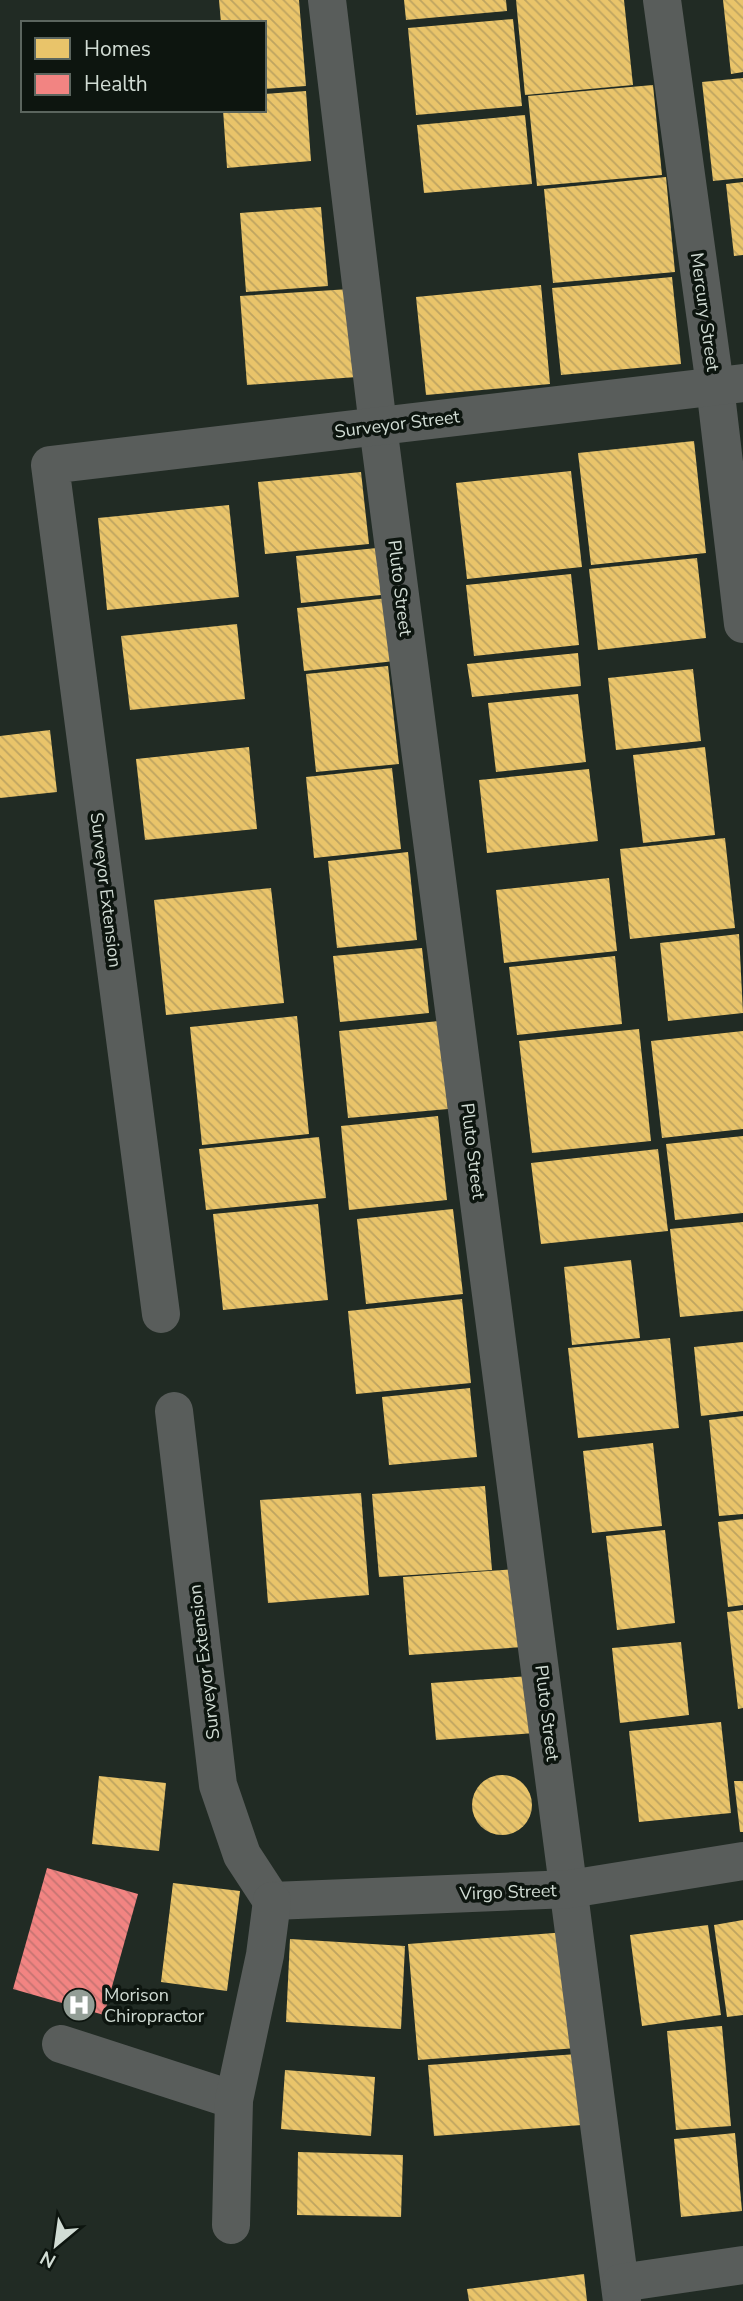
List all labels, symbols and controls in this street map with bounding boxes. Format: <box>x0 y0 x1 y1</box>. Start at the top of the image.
legend <box>21 21 266 112</box>
text: Homes <box>84 35 151 63</box>
text: Health <box>84 70 148 98</box>
street label: Mercury Street <box>685 251 725 374</box>
street label: Surveyor Street <box>333 404 462 444</box>
street label: Pluto Street <box>382 539 418 638</box>
street label: Surveyor Extension <box>85 811 127 969</box>
street label: Pluto Street <box>455 1102 491 1201</box>
street label: Surveyor Extension <box>183 1583 225 1741</box>
street label: Pluto Street <box>529 1664 565 1763</box>
street label: Virgo Street <box>458 1878 558 1906</box>
place label: Morison Chiropractor <box>104 1983 205 2028</box>
hospital icon: Morison Chiropractor <box>60 1986 98 2024</box>
north arrow <box>21 2210 91 2280</box>
text: N <box>36 2244 61 2274</box>

